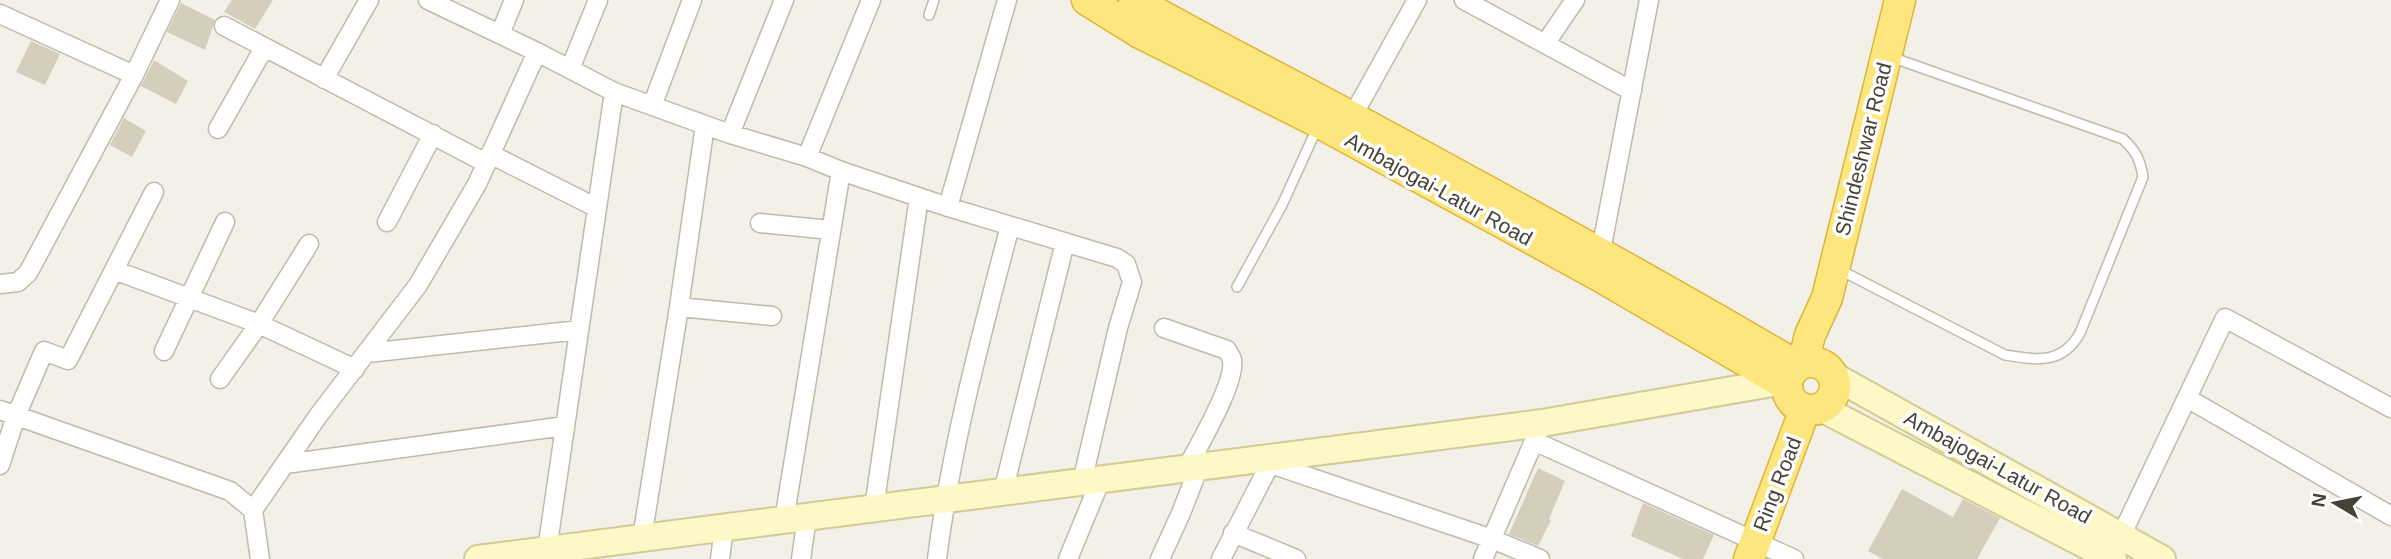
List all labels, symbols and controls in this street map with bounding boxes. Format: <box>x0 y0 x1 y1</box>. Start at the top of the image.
street label: Shindeshwar Road <box>1830 60 1896 238</box>
street label: Ambajogai-Latur Road <box>1342 128 1536 250</box>
street label: Ambajogai-Latur Road <box>1901 406 2095 528</box>
street label: Ring Road <box>1748 434 1806 534</box>
north arrow <box>2300 468 2370 538</box>
text: N <box>2307 492 2330 509</box>

